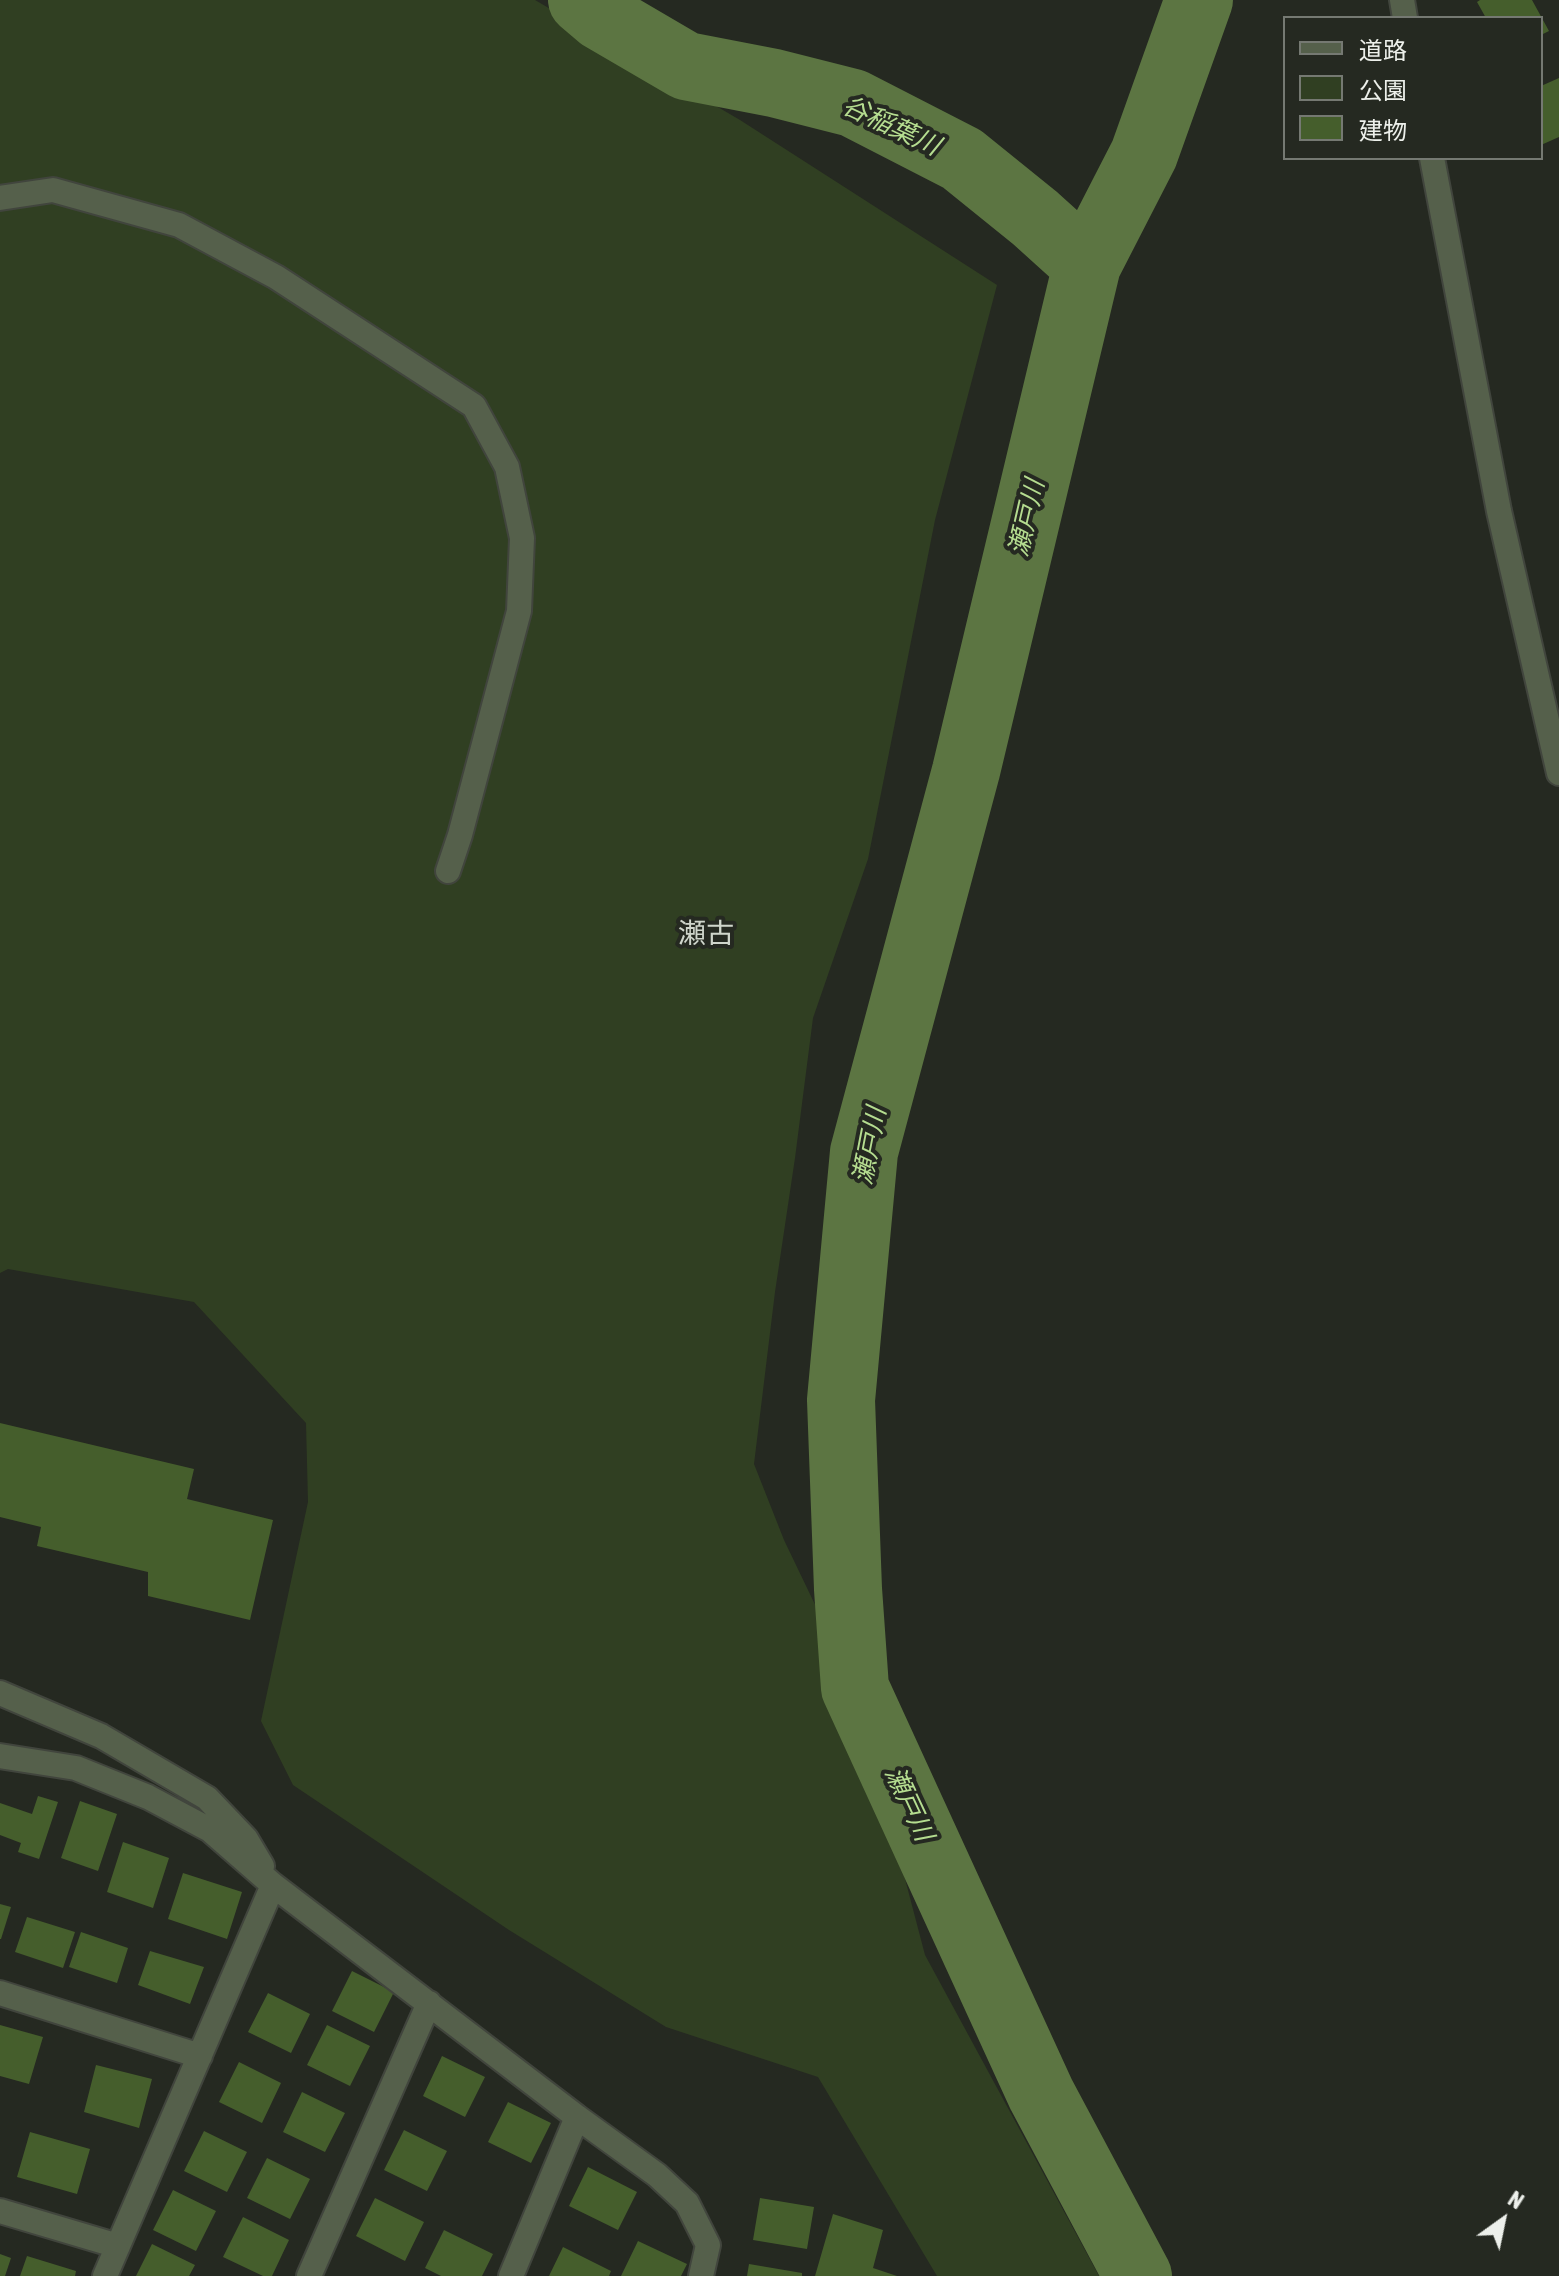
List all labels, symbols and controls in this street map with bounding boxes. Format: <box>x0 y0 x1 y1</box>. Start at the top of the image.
legend <box>1283 16 1543 160</box>
text: 道路 <box>1359 37 1407 64</box>
text: 公園 <box>1359 77 1407 104</box>
water label: 谷稲葉川 <box>837 90 945 162</box>
text: 建物 <box>1359 117 1407 144</box>
water label: 瀬戸川 <box>1003 476 1051 560</box>
district label: 瀬古 <box>678 917 734 951</box>
water label: 瀬戸川 <box>847 1105 893 1187</box>
water label: 瀬戸川 <box>878 1762 940 1846</box>
north arrow <box>1463 2180 1543 2260</box>
text: N <box>1504 2185 1529 2214</box>

